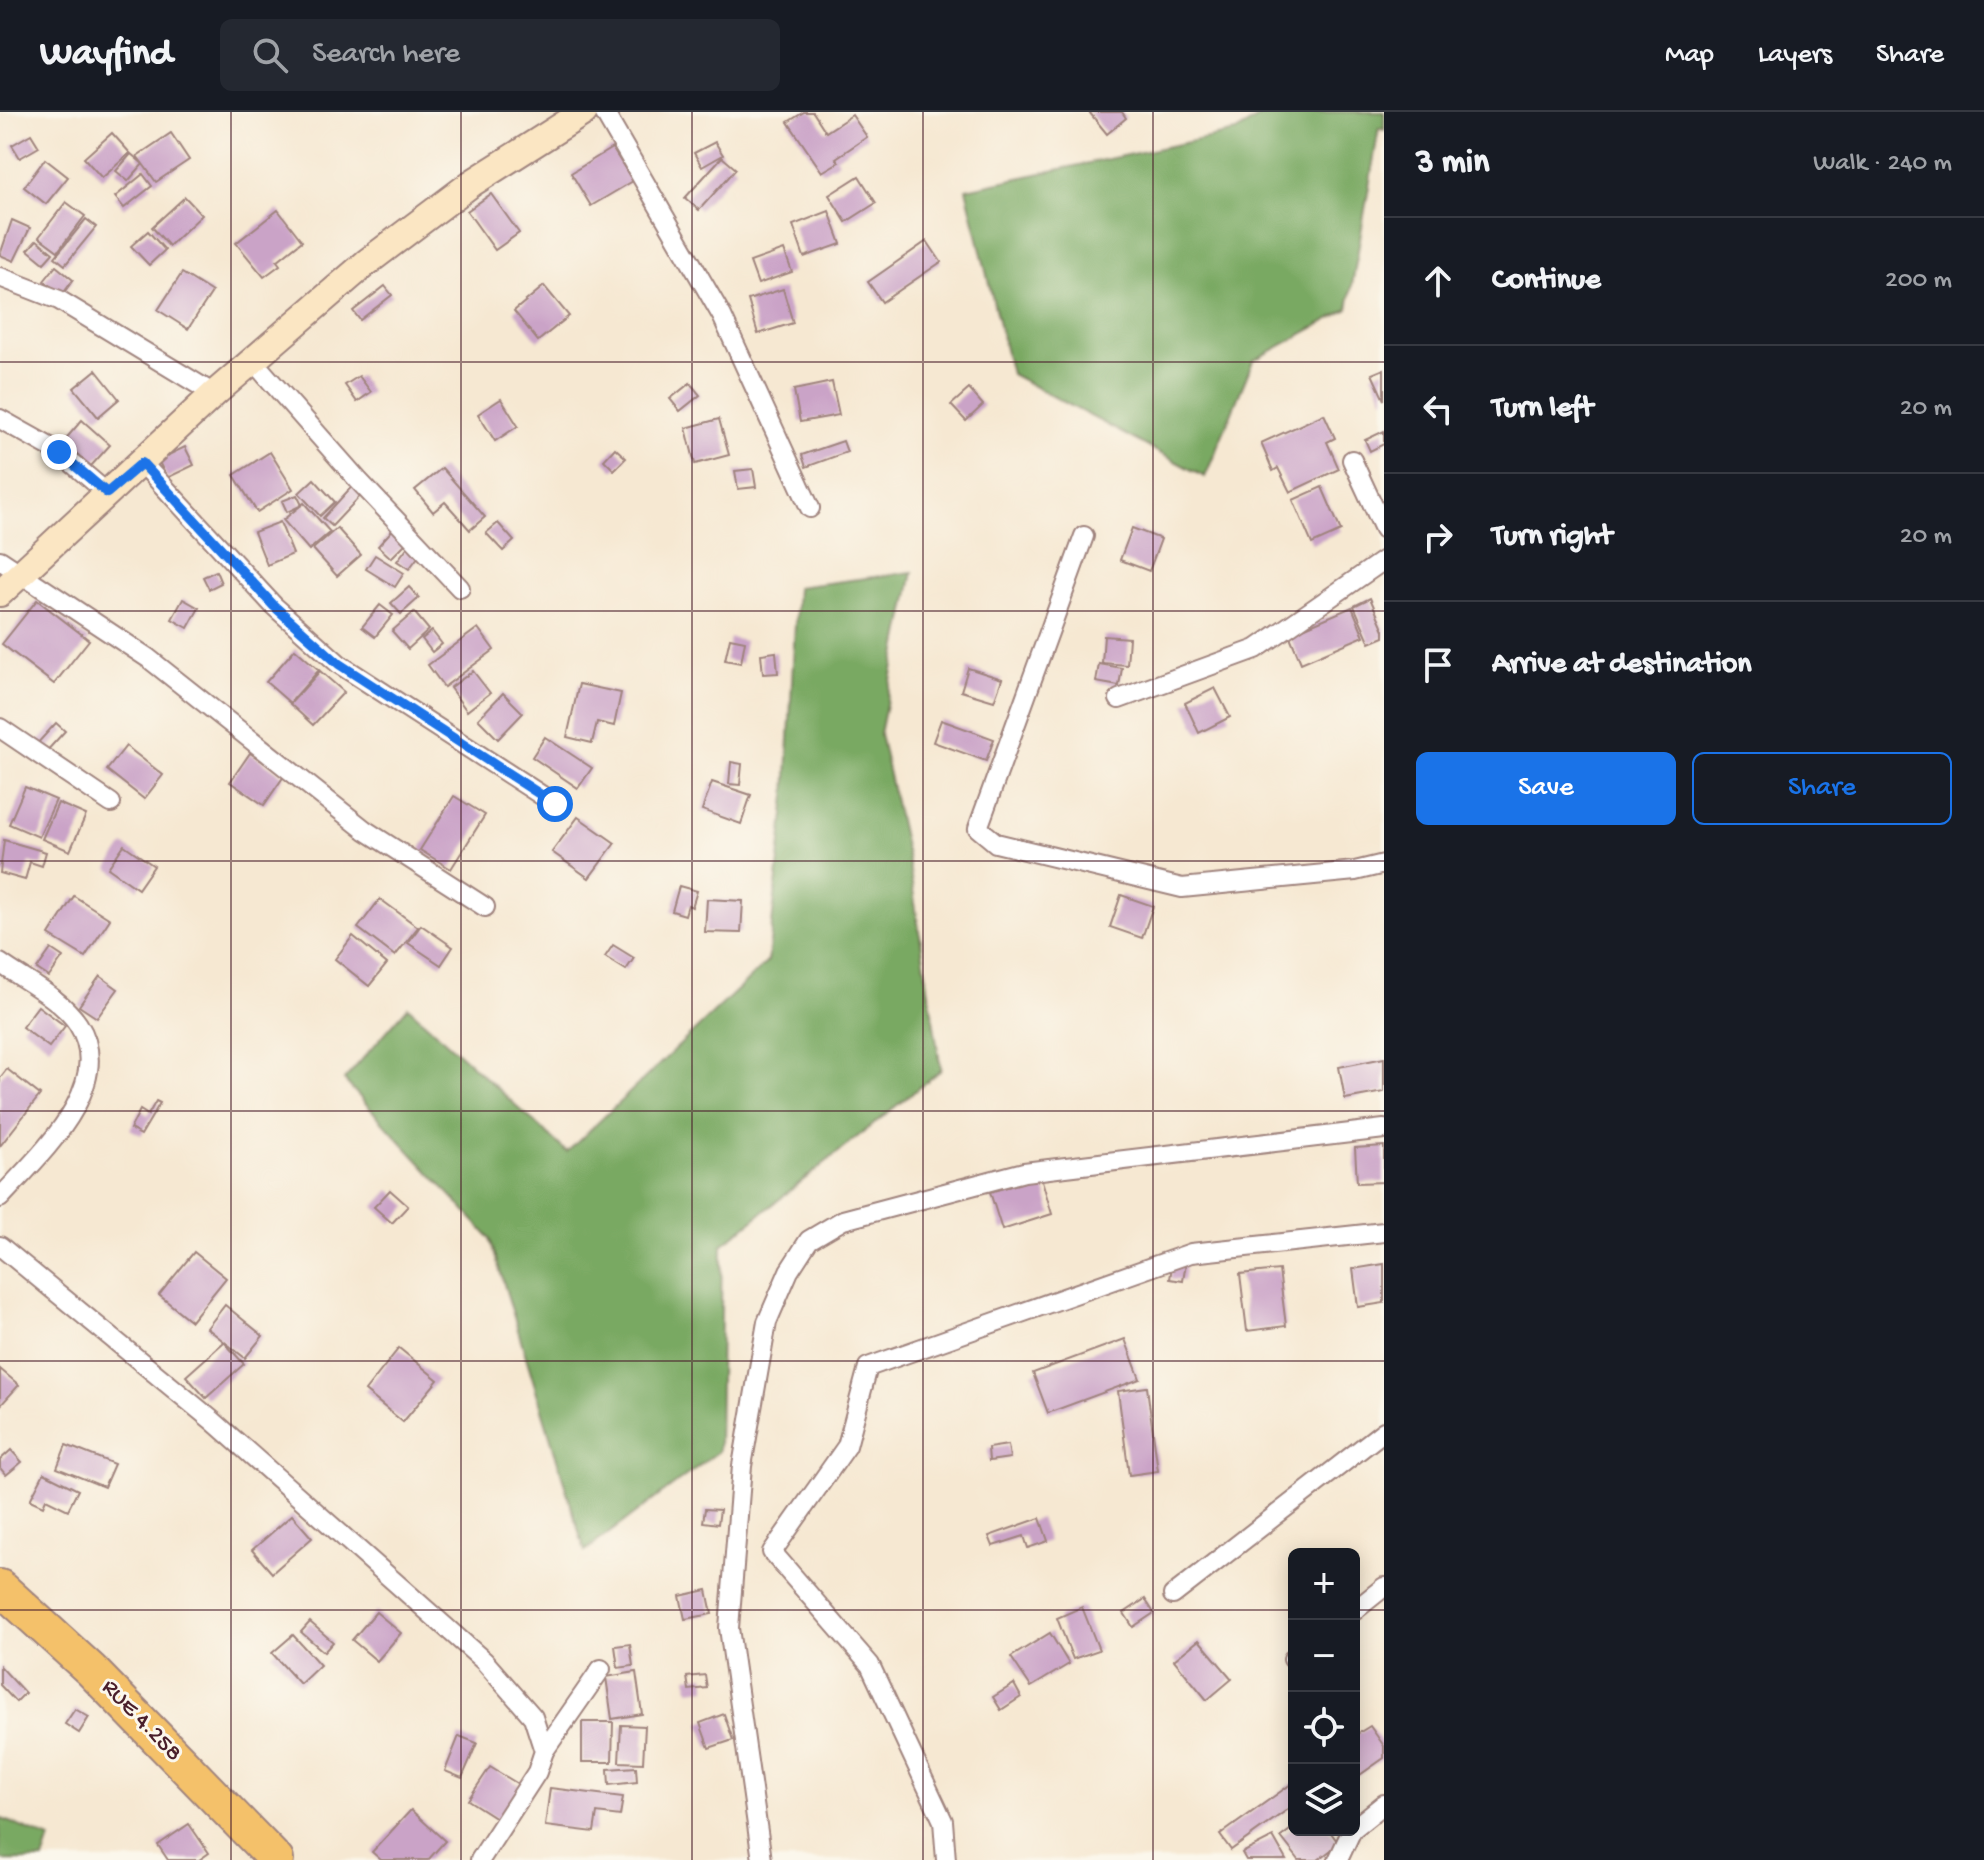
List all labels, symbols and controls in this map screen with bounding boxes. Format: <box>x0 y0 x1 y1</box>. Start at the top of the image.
search box <box>220 19 780 91</box>
text: Wayfind <box>40 33 172 77</box>
icon: search <box>248 33 292 77</box>
text: Search here <box>312 38 460 73</box>
text: Map <box>1665 39 1714 72</box>
text: Layers <box>1758 39 1832 72</box>
text: Share <box>1876 39 1944 72</box>
text: 3 min <box>1416 144 1489 184</box>
text: Walk · 240 m <box>1813 149 1952 180</box>
icon: ahead <box>1416 259 1460 303</box>
text: Continue <box>1492 264 1601 299</box>
text: 200 m <box>1885 266 1952 297</box>
icon: left <box>1416 387 1460 431</box>
text: Turn left <box>1492 392 1593 427</box>
text: 20 m <box>1900 394 1952 425</box>
route end <box>41 434 77 470</box>
icon: right <box>1416 515 1460 559</box>
text: Turn right <box>1492 520 1612 555</box>
text: 20 m <box>1900 522 1952 553</box>
icon: arrive <box>1416 643 1460 687</box>
text: Arrive at destination <box>1492 648 1752 683</box>
button: Save <box>1416 752 1676 825</box>
button: Share <box>1692 752 1952 825</box>
route start <box>537 786 573 822</box>
map controls <box>1288 1548 1360 1836</box>
button: + <box>1288 1548 1360 1620</box>
button: − <box>1288 1620 1360 1692</box>
street label: RUE 4.258 <box>95 1674 187 1768</box>
button: locate <box>1288 1692 1360 1764</box>
button: layers <box>1288 1764 1360 1836</box>

